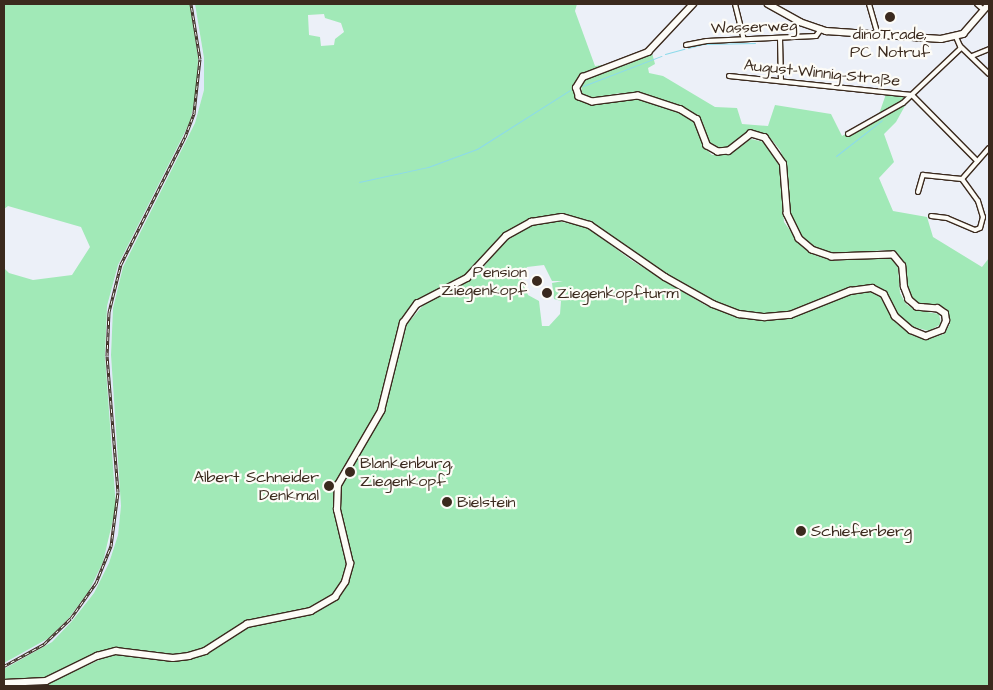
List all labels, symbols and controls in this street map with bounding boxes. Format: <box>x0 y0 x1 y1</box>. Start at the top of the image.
marker: dinoTrade, PC Notruf <box>884 11 896 23</box>
street label: Wasserweg <box>710 16 798 38</box>
place label: dinoTrade, PC Notruf <box>850 24 930 62</box>
street label: August-Winnig-Straße <box>743 55 901 91</box>
place label: Pension Ziegenkopf <box>441 262 527 300</box>
marker: Pension Ziegenkopf <box>531 275 543 287</box>
place label: Ziegenkopfturm <box>557 283 679 303</box>
marker: Ziegenkopfturm <box>541 287 553 299</box>
place label: Blankenburg, Ziegenkopf <box>360 453 454 491</box>
marker: Blankenburg, Ziegenkopf <box>344 466 356 478</box>
place label: Albert Schneider Denkmal <box>194 467 319 505</box>
marker: Albert Schneider Denkmal <box>323 480 335 492</box>
place label: Bielstein <box>457 492 516 512</box>
marker: Bielstein <box>441 496 453 508</box>
place label: Schieferberg <box>811 521 912 541</box>
marker: Schieferberg <box>795 525 807 537</box>

